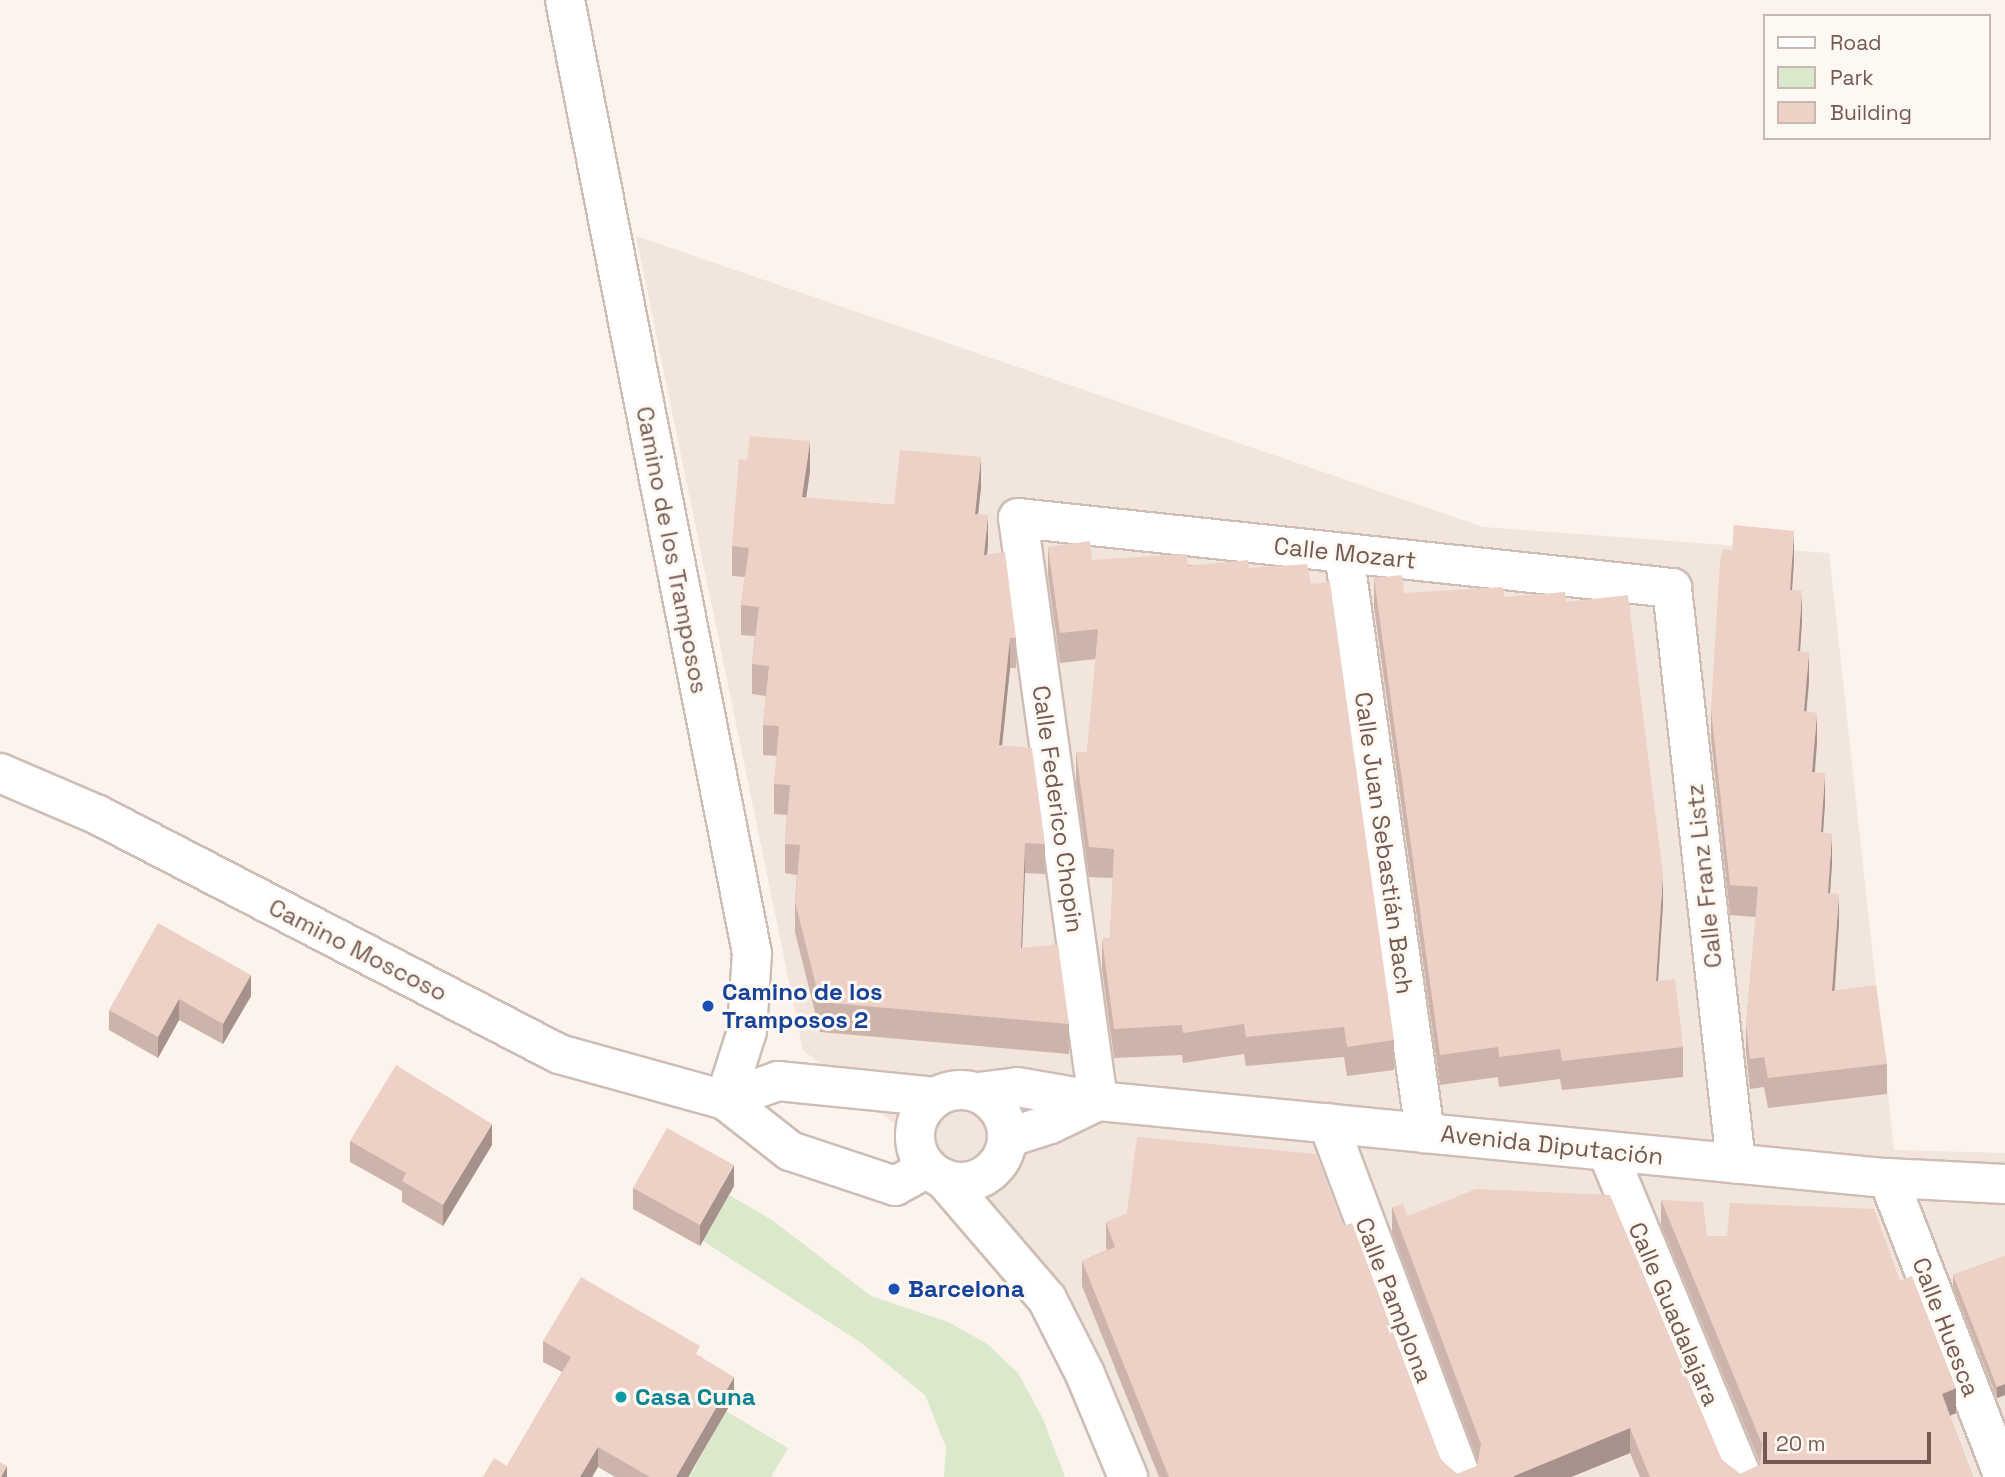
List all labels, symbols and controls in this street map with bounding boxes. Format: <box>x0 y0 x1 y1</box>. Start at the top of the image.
legend <box>1764 14 1991 140</box>
text: Road <box>1830 29 1882 56</box>
text: Park <box>1830 64 1874 91</box>
text: Building <box>1830 99 1912 126</box>
street label: Camino de los Tramposos <box>630 404 714 696</box>
street label: Calle Mozart <box>1272 531 1418 575</box>
street label: Calle Federico Chopin <box>1026 684 1090 934</box>
street label: Calle Juan Sebastián Bach <box>1349 690 1419 996</box>
street label: Calle Franz Listz <box>1680 782 1728 970</box>
street label: Camino Moscoso <box>264 893 452 1007</box>
place label: Camino de los Tramposos 2 <box>722 978 883 1034</box>
marker: Camino de los Tramposos 2 <box>700 998 716 1014</box>
street label: Avenida Diputación <box>1439 1119 1665 1171</box>
street label: Calle Pamplona <box>1349 1213 1439 1387</box>
street label: Calle Guadalajara <box>1622 1218 1726 1410</box>
street label: Calle Huesca <box>1906 1253 1986 1401</box>
place label: Barcelona <box>908 1275 1025 1303</box>
marker: Barcelona <box>886 1281 902 1297</box>
place label: Casa Cuna <box>635 1383 756 1411</box>
marker: Casa Cuna <box>613 1389 629 1405</box>
scale bar <box>1767 1418 1935 1462</box>
text: 20 m <box>1776 1430 1826 1457</box>

